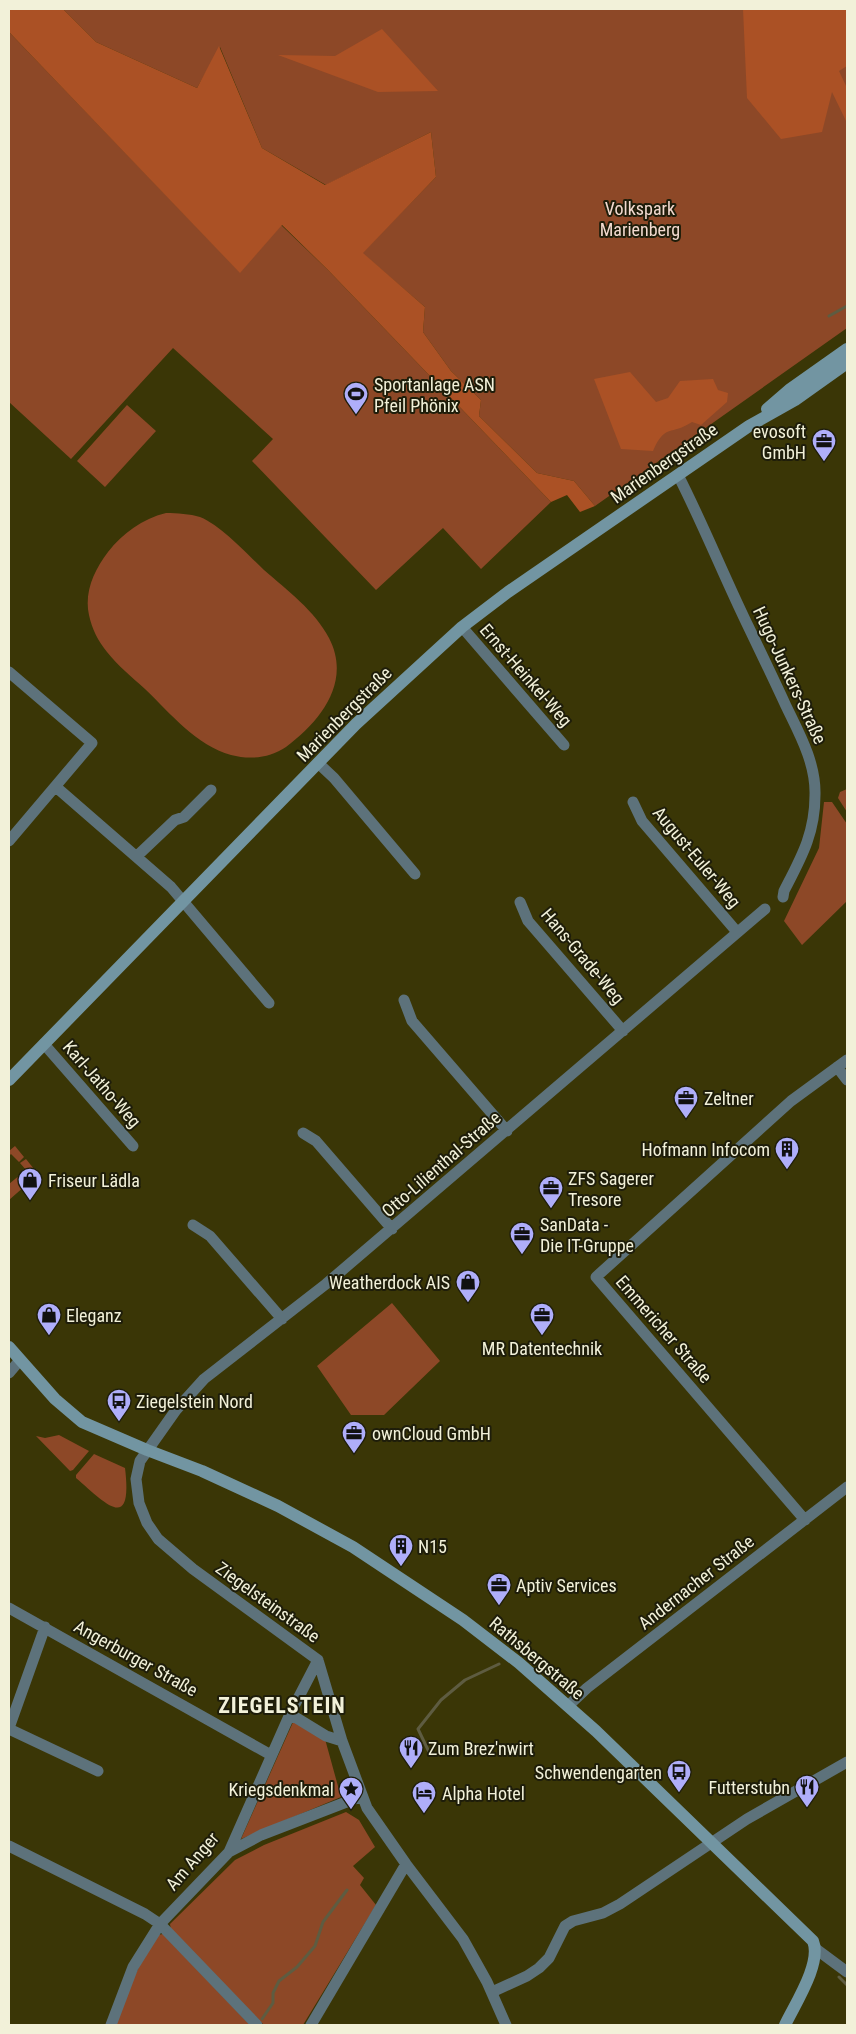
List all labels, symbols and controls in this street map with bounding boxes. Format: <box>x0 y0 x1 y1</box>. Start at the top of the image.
park label: Volkspark Marienberg <box>600 198 680 240</box>
place label: Sportanlage ASN Pfeil Phönix <box>374 374 495 416</box>
sports icon: Sportanlage ASN Pfeil Phönix <box>343 381 369 415</box>
street label: Marienbergstraße <box>607 418 721 508</box>
place label: evosoft GmbH <box>753 421 806 463</box>
office icon: evosoft GmbH <box>811 428 837 462</box>
street label: Hugo-Junkers-Straße <box>749 603 831 747</box>
street label: Ernst-Heinkel-Weg <box>476 619 576 731</box>
street label: Marienbergstraße <box>292 662 396 766</box>
street label: August-Euler-Weg <box>649 802 745 912</box>
street label: Hans-Grade-Weg <box>537 904 629 1008</box>
street label: Karl-Jatho-Weg <box>59 1036 145 1132</box>
office icon: Zeltner <box>673 1085 699 1119</box>
place label: Zeltner <box>704 1088 754 1109</box>
street label: Otto-Lilienthal-Straße <box>377 1107 505 1221</box>
building icon: Hofmann Infocom <box>774 1136 800 1170</box>
place label: Hofmann Infocom <box>642 1139 770 1160</box>
shop icon: Friseur Lädla <box>17 1167 43 1201</box>
place label: ZFS Sagerer Tresore <box>568 1168 655 1210</box>
place label: Friseur Lädla <box>48 1170 140 1191</box>
office icon: ZFS Sagerer Tresore <box>538 1175 564 1209</box>
place label: SanData - Die IT-Gruppe <box>540 1214 634 1256</box>
office icon: SanData - Die IT-Gruppe <box>509 1221 535 1255</box>
shop icon: Weatherdock AIS <box>455 1269 481 1303</box>
street label: Emmericher Straße <box>612 1271 716 1387</box>
place label: Weatherdock AIS <box>329 1272 450 1293</box>
shop icon: Eleganz <box>36 1302 62 1336</box>
office icon: MR Datentechnik <box>529 1302 555 1336</box>
place label: Eleganz <box>66 1305 122 1326</box>
place label: MR Datentechnik <box>482 1338 602 1359</box>
bus stop icon: Ziegelstein Nord <box>106 1388 132 1422</box>
place label: Ziegelstein Nord <box>136 1391 253 1412</box>
office icon: ownCloud GmbH <box>341 1420 367 1454</box>
place label: ownCloud GmbH <box>372 1423 491 1444</box>
street label: Andernacher Straße <box>634 1530 758 1634</box>
building icon: N15 <box>388 1533 414 1567</box>
place label: N15 <box>418 1536 447 1557</box>
street label: Ziegelsteinstraße <box>212 1557 324 1647</box>
office icon: Aptiv Services <box>486 1572 512 1606</box>
place label: Aptiv Services <box>516 1575 617 1596</box>
street label: Rathsbergstraße <box>485 1612 589 1704</box>
street label: Angerburger Straße <box>71 1615 201 1701</box>
district label: ZIEGELSTEIN <box>218 1693 346 1718</box>
restaurant icon: Zum Brez'nwirt <box>398 1735 424 1769</box>
place label: Zum Brez'nwirt <box>428 1738 534 1759</box>
bus stop icon: Schwendengarten <box>666 1759 692 1793</box>
place label: Schwendengarten <box>535 1762 662 1783</box>
restaurant icon: Futterstubn <box>794 1774 820 1808</box>
place icon: Kriegsdenkmal <box>338 1776 364 1810</box>
place label: Futterstubn <box>708 1777 790 1798</box>
place label: Kriegsdenkmal <box>229 1779 334 1800</box>
hotel icon: Alpha Hotel <box>411 1780 437 1814</box>
place label: Alpha Hotel <box>442 1783 525 1804</box>
street label: Am Anger <box>161 1827 223 1894</box>

